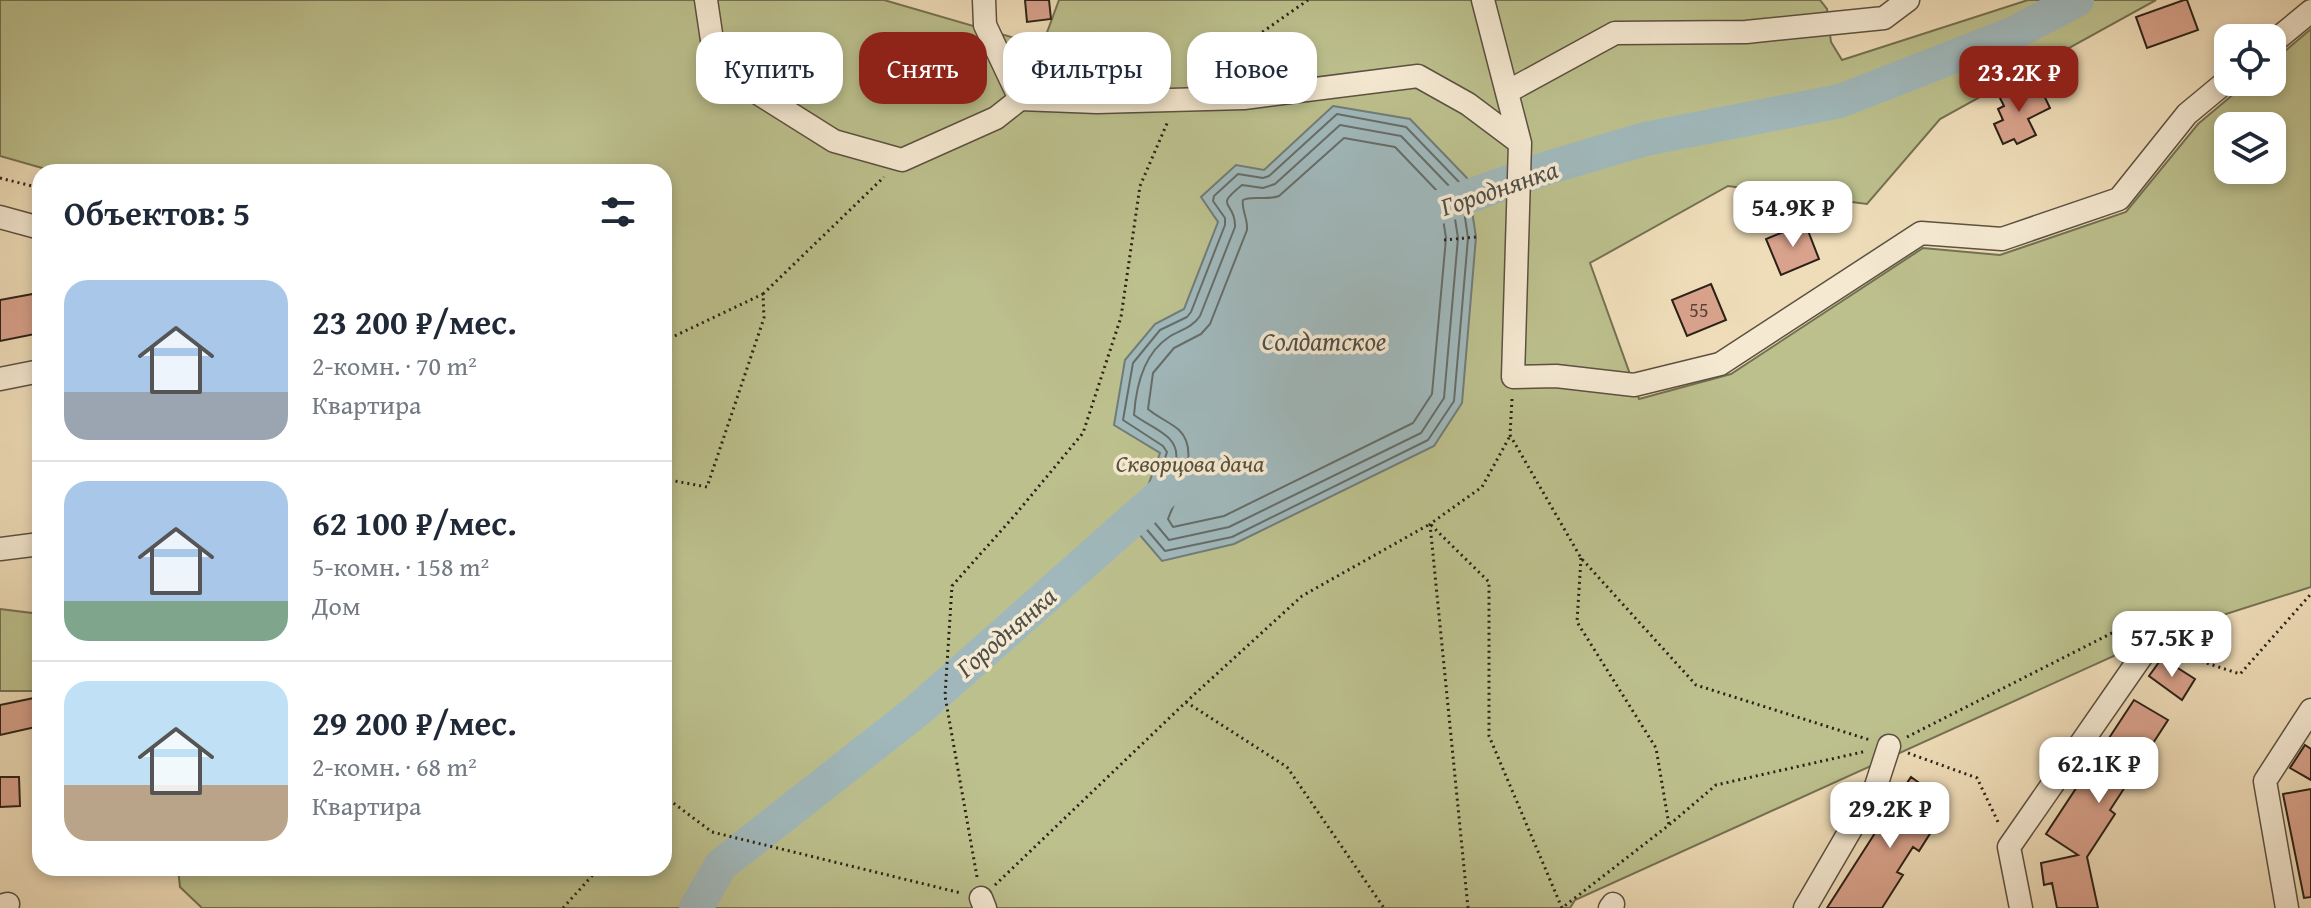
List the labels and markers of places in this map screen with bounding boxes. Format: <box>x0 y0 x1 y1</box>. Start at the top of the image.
pin: 23.2K ₽ <box>1945 46 2093 114</box>
pin: 54.9K ₽ <box>1719 181 1867 249</box>
pin: 57.5K ₽ <box>2098 611 2246 679</box>
pin: 62.1K ₽ <box>2025 737 2173 805</box>
pin: 29.2K ₽ <box>1816 782 1964 850</box>

